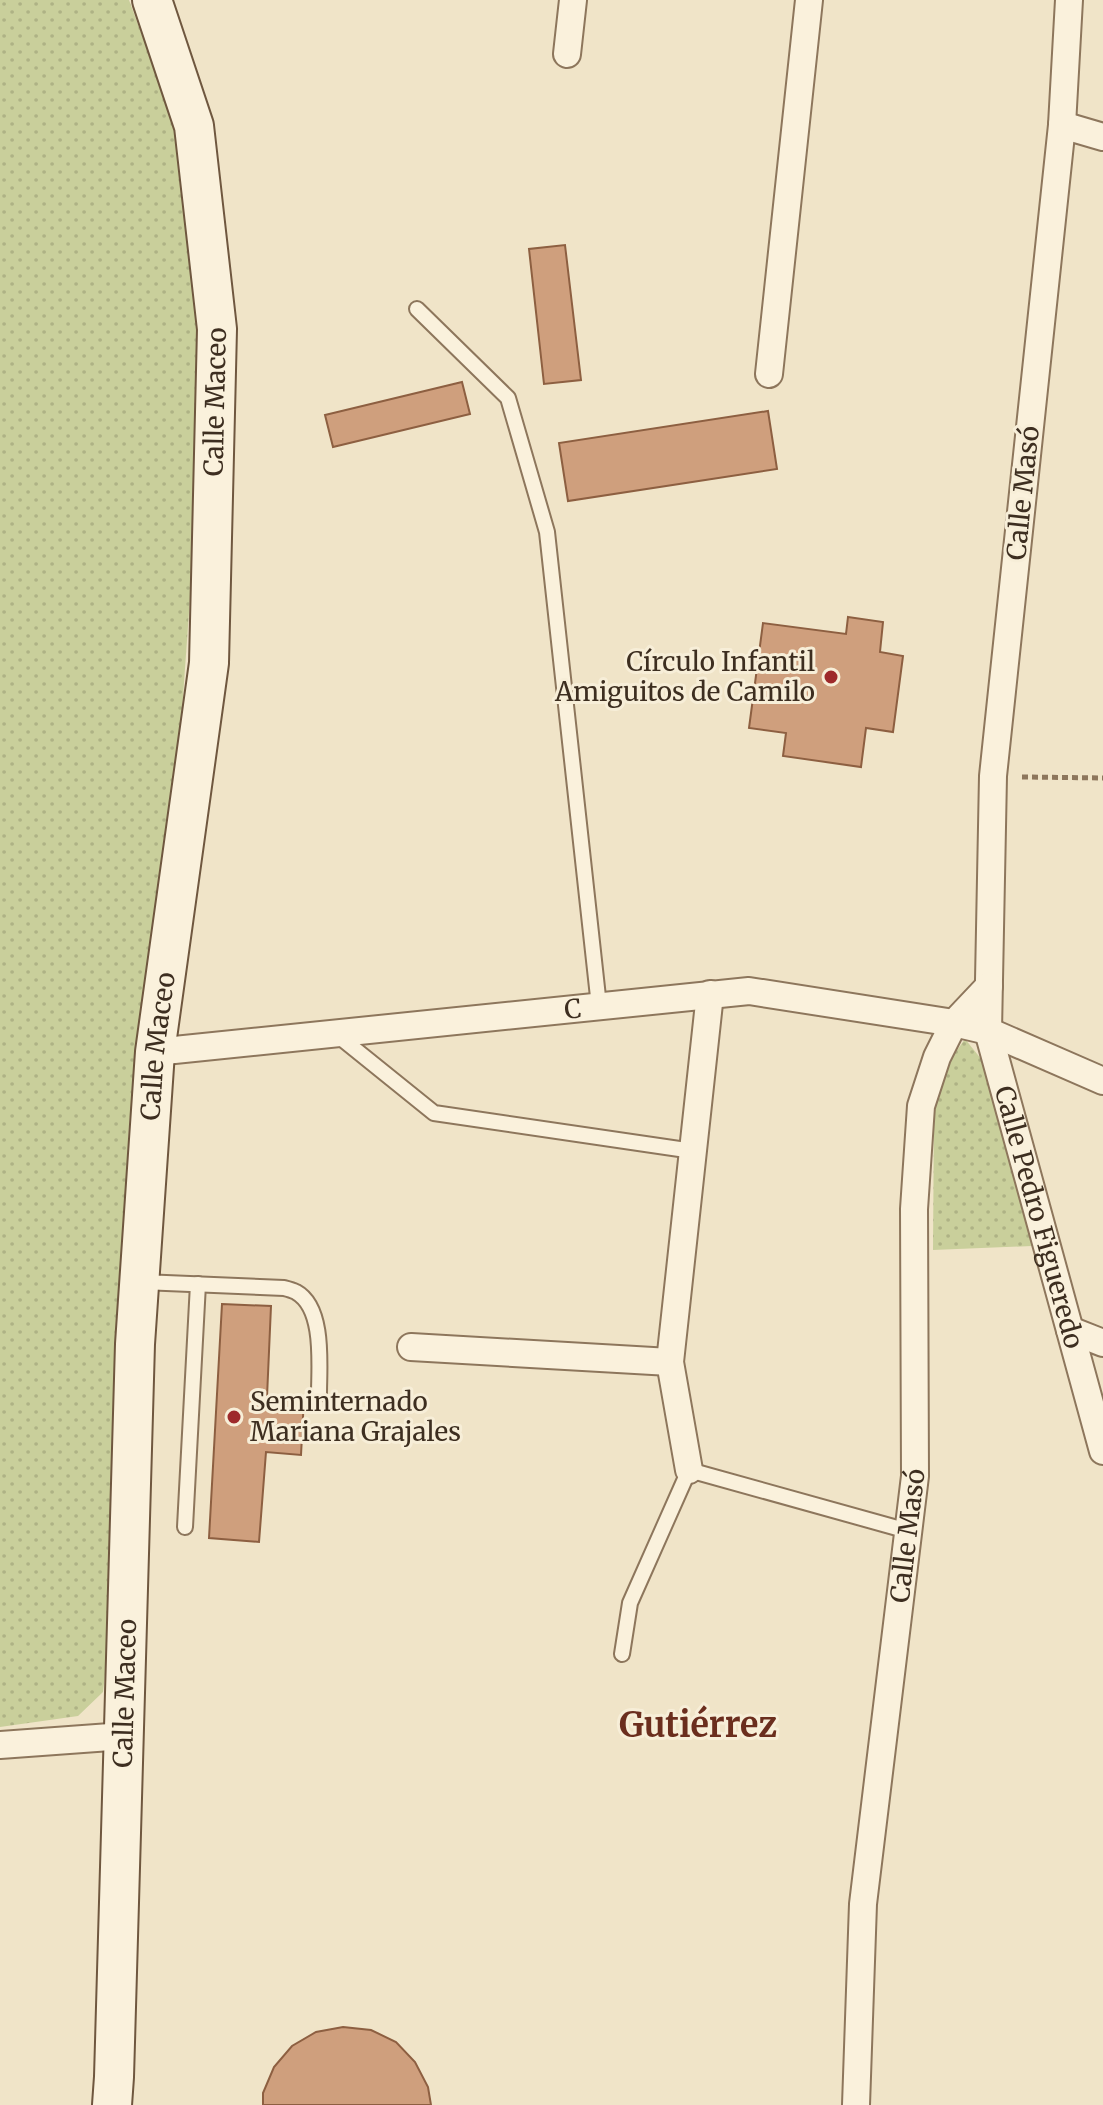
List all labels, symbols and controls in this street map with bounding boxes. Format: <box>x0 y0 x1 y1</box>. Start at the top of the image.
street label: Calle Maceo <box>196 327 233 477</box>
street label: Calle Masó <box>999 424 1046 562</box>
place label: Círculo Infantil Amiguitos de Camilo <box>554 645 815 708</box>
marker: Círculo Infantil Amiguitos de Camilo <box>822 668 840 686</box>
street label: Calle Maceo <box>133 970 182 1121</box>
street label: C <box>563 991 583 1026</box>
street label: Calle Pedro Figueredo <box>988 1082 1091 1352</box>
place label: Seminternado Mariana Grajales <box>250 1385 461 1448</box>
marker: Seminternado Mariana Grajales <box>225 1408 243 1426</box>
street label: Calle Masó <box>883 1467 932 1605</box>
street label: Calle Maceo <box>106 1618 143 1768</box>
district label: Gutiérrez <box>619 1704 777 1746</box>

